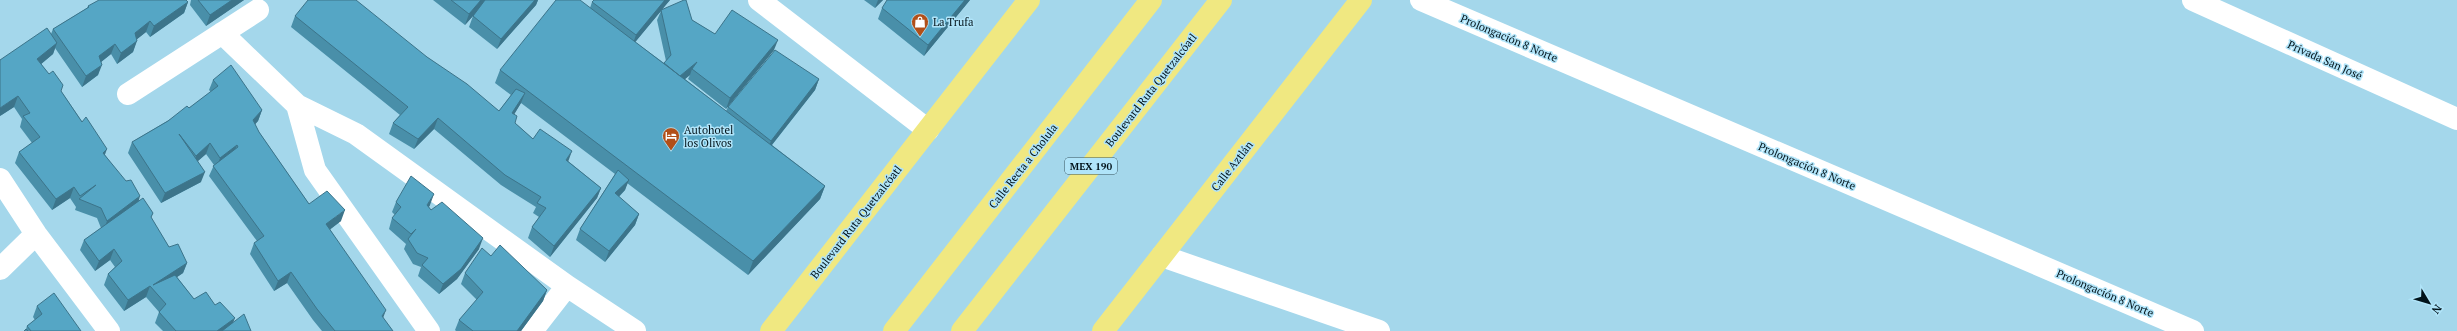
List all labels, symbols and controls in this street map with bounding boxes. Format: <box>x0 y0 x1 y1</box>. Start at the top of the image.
street label: Prolongación 8 Norte <box>1458 11 1560 65</box>
shop icon: La Trufa <box>910 12 930 37</box>
place label: La Trufa <box>933 15 974 29</box>
street label: Boulevard Ruta Quetzalcóatl <box>1102 31 1200 149</box>
street label: Privada San José <box>2285 37 2365 83</box>
street label: Calle Recta a Cholula <box>986 121 1061 211</box>
place label: Autohotel los Olivos <box>684 123 733 150</box>
hotel icon: Autohotel los Olivos <box>661 126 681 151</box>
street label: Calle Aztlán <box>1208 138 1256 194</box>
street label: Prolongación 8 Norte <box>1756 139 1858 193</box>
road number: MEX 190 <box>1065 158 1117 174</box>
street label: Boulevard Ruta Quetzalcóatl <box>807 163 905 281</box>
street label: Prolongación 8 Norte <box>2054 266 2156 320</box>
north arrow <box>2409 283 2449 323</box>
text: N <box>2428 302 2445 317</box>

